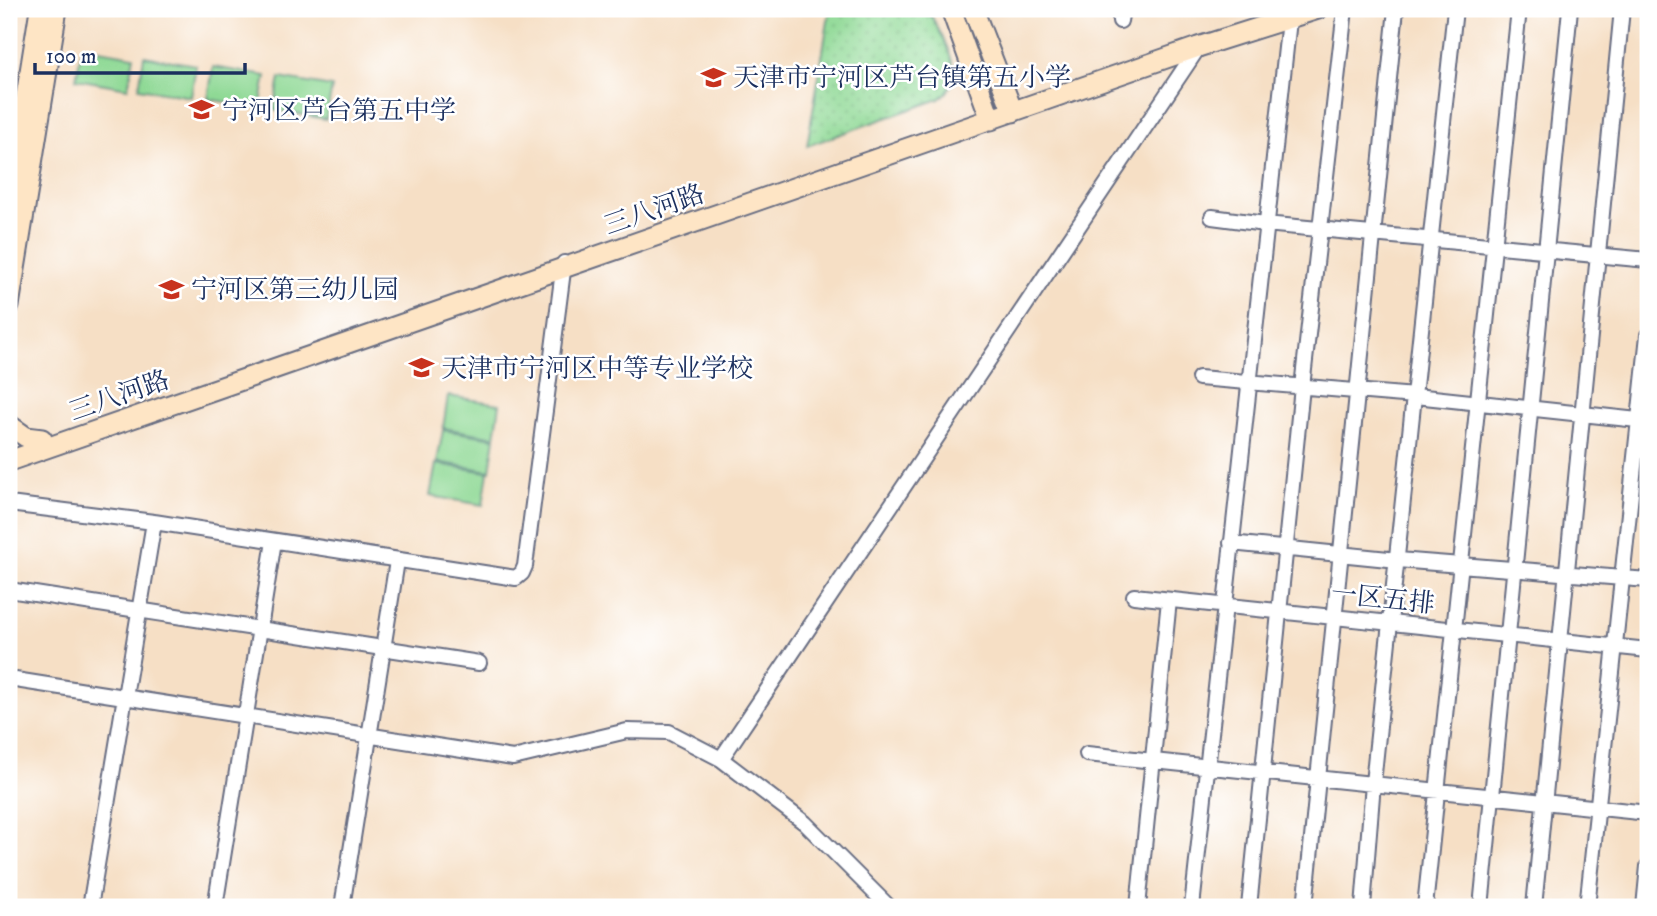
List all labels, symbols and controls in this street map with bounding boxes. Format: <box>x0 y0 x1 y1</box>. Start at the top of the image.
scale bar <box>35 32 245 76</box>
text: 100 m <box>46 44 97 70</box>
place label: 天津市宁河区芦台镇第五小学 <box>733 62 1071 95</box>
school or university icon: 天津市宁河区芦台镇第五小学 <box>699 63 727 91</box>
place label: 宁河区芦台第五中学 <box>222 95 456 128</box>
school or university icon: 宁河区芦台第五中学 <box>188 96 216 124</box>
street label: 三八河路 <box>600 178 709 243</box>
place label: 宁河区第三幼儿园 <box>191 274 399 307</box>
school or university icon: 宁河区第三幼儿园 <box>157 275 185 303</box>
place label: 天津市宁河区中等专业学校 <box>441 353 753 386</box>
school or university icon: 天津市宁河区中等专业学校 <box>407 354 435 382</box>
street label: 三八河路 <box>65 364 174 429</box>
street label: 一区五排 <box>1329 578 1436 621</box>

